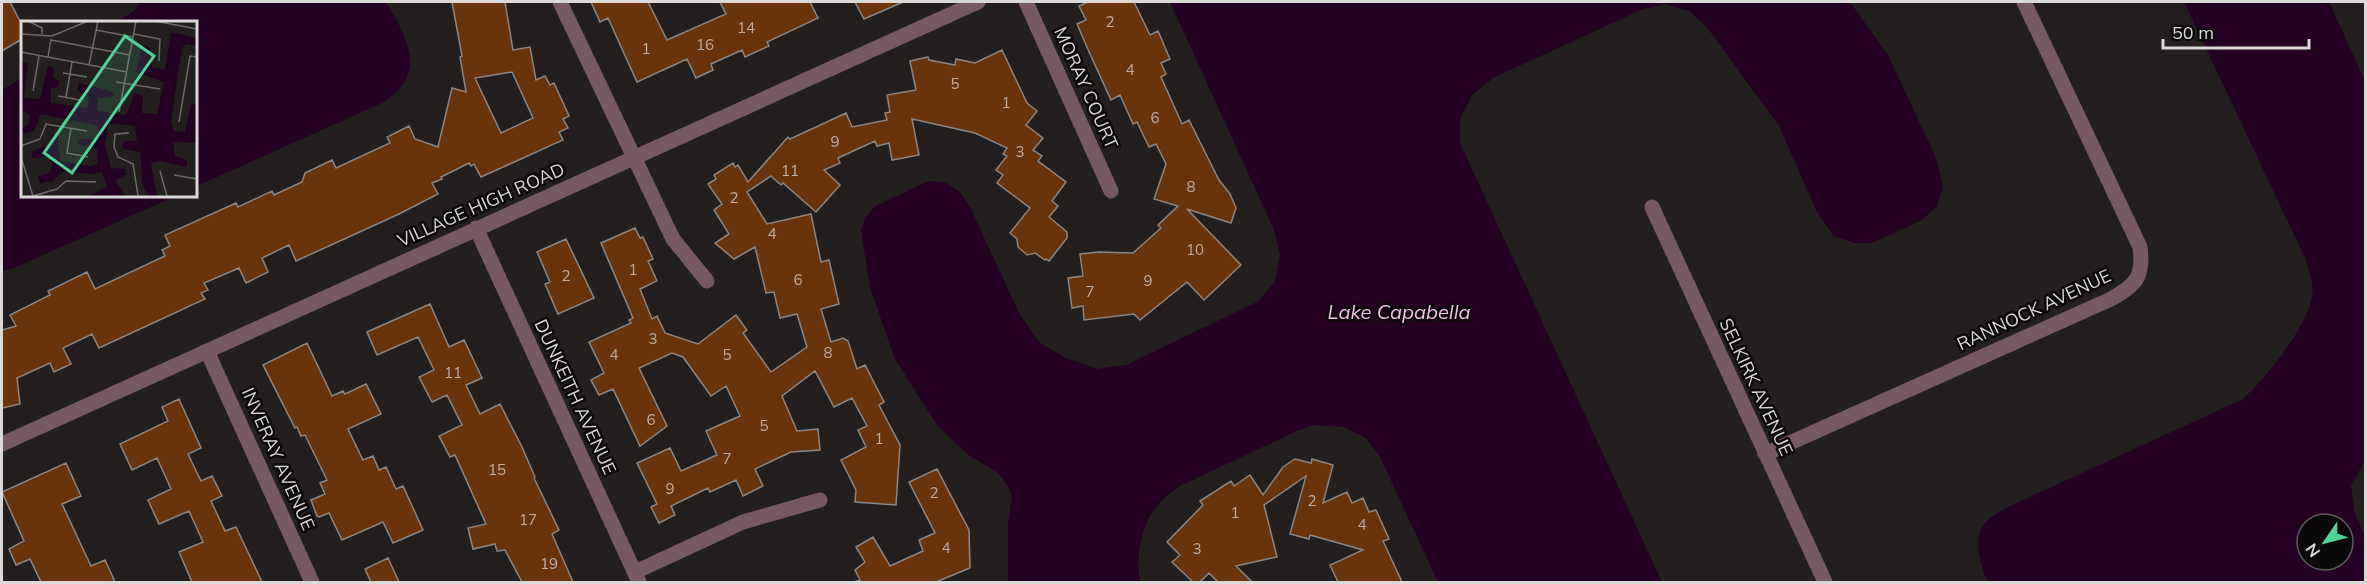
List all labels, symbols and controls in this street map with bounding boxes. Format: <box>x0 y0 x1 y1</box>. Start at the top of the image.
house number: 2 <box>1105 12 1115 31</box>
scale bar <box>2163 12 2308 50</box>
house number: 14 <box>737 18 755 37</box>
inset map <box>21 21 196 196</box>
text: 50 m <box>2172 21 2214 44</box>
street label: MORAY COURT <box>1049 23 1124 153</box>
house number: 16 <box>696 35 714 54</box>
house number: 1 <box>641 39 651 58</box>
house number: 4 <box>1125 60 1135 79</box>
house number: 5 <box>950 74 960 93</box>
house number: 1 <box>1001 93 1011 112</box>
house number: 6 <box>1150 108 1160 127</box>
house number: 9 <box>830 132 840 151</box>
house number: 3 <box>1015 142 1025 161</box>
street label: VILLAGE HIGH ROAD <box>394 157 568 252</box>
house number: 11 <box>781 161 799 180</box>
house number: 8 <box>1186 177 1196 196</box>
house number: 2 <box>729 188 739 207</box>
house number: 4 <box>767 224 777 243</box>
house number: 10 <box>1186 240 1204 259</box>
house number: 1 <box>628 260 638 279</box>
street label: RANNOCK AVENUE <box>1953 264 2114 355</box>
house number: 2 <box>561 266 571 285</box>
house number: 6 <box>793 270 803 289</box>
house number: 9 <box>1143 271 1153 290</box>
house number: 7 <box>1085 282 1095 301</box>
water label: Lake Capabella <box>1328 299 1470 324</box>
street label: SELKIRK AVENUE <box>1715 314 1798 459</box>
street label: DUNKEITH AVENUE <box>529 316 622 478</box>
house number: 3 <box>648 329 658 348</box>
house number: 8 <box>823 343 833 362</box>
house number: 4 <box>609 345 619 364</box>
house number: 5 <box>722 345 732 364</box>
house number: 11 <box>444 363 462 382</box>
street label: INVERAY AVENUE <box>237 384 320 534</box>
house number: 6 <box>646 410 656 429</box>
house number: 5 <box>759 416 769 435</box>
house number: 1 <box>874 429 884 448</box>
house number: 7 <box>722 449 732 468</box>
house number: 15 <box>488 460 506 479</box>
house number: 9 <box>665 479 675 498</box>
house number: 2 <box>929 483 939 502</box>
house number: 2 <box>1307 491 1317 510</box>
house number: 1 <box>1230 503 1240 522</box>
house number: 17 <box>519 510 537 529</box>
north arrow <box>2295 512 2355 572</box>
house number: 4 <box>1357 515 1367 534</box>
house number: 4 <box>941 538 951 557</box>
house number: 3 <box>1192 539 1202 558</box>
text: N <box>2301 540 2324 561</box>
house number: 19 <box>540 554 558 573</box>

